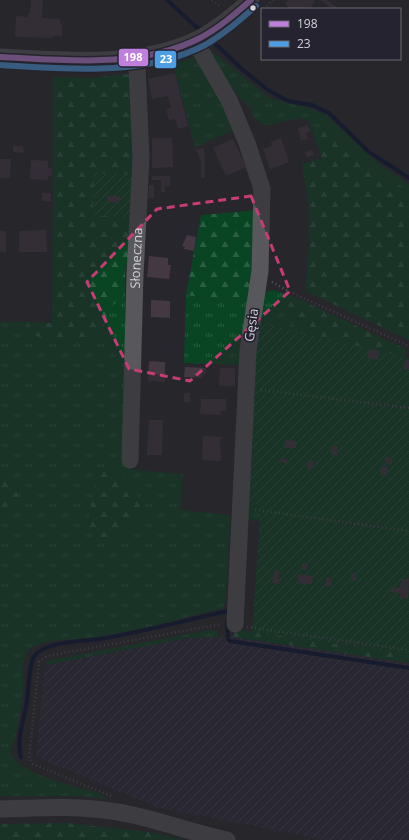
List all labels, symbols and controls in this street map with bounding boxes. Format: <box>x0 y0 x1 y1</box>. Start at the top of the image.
unlabelled marker <box>248 3 258 13</box>
legend <box>261 8 401 60</box>
text: 198 <box>297 15 318 32</box>
text: 23 <box>297 35 311 52</box>
line badge: 198 <box>118 48 149 67</box>
text: 198 <box>124 49 142 64</box>
line badge: 23 <box>154 50 177 69</box>
text: 23 <box>160 51 172 66</box>
street label: Słoneczna <box>126 227 146 289</box>
street label: Gęsia <box>240 307 262 343</box>

